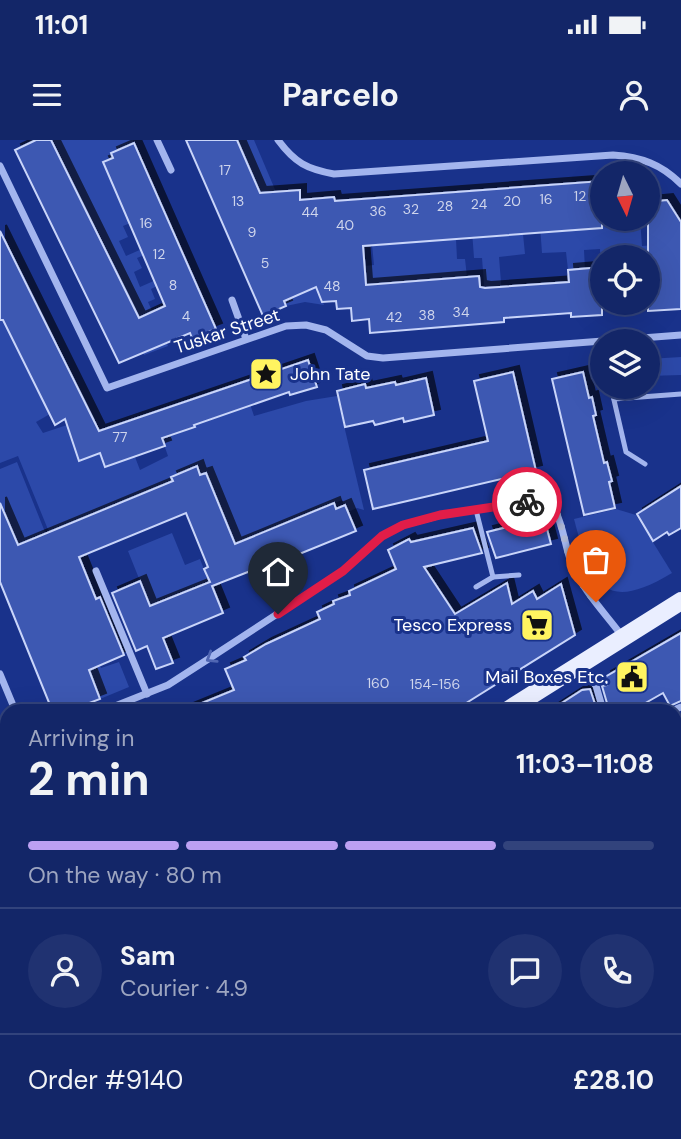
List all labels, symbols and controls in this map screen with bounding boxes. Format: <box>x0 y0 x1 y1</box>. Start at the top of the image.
text: 11:01 <box>35 8 88 42</box>
text: Parcelo <box>282 74 399 116</box>
icon: menu <box>28 76 66 114</box>
icon: person <box>615 76 653 114</box>
house number: 17 <box>219 161 231 179</box>
north arrow <box>590 161 660 231</box>
map controls <box>590 161 660 399</box>
house number: 12 <box>574 187 586 205</box>
house number: 16 <box>539 190 553 208</box>
house number: 13 <box>232 192 244 210</box>
house number: 20 <box>503 192 521 210</box>
house number: 24 <box>471 195 488 213</box>
house number: 28 <box>437 197 453 215</box>
house number: 32 <box>403 200 419 218</box>
house number: 36 <box>369 202 387 220</box>
house number: 44 <box>302 203 319 221</box>
house number: 16 <box>139 214 153 232</box>
house number: 40 <box>336 216 354 234</box>
house number: 9 <box>248 223 257 241</box>
house number: 12 <box>153 245 165 263</box>
button: locate <box>590 245 660 315</box>
house number: 5 <box>261 254 269 272</box>
house number: 8 <box>169 276 177 294</box>
house number: 48 <box>323 277 341 295</box>
street label: Tuskar Street <box>171 303 283 359</box>
house number: 34 <box>453 303 470 321</box>
house number: 38 <box>419 306 435 324</box>
house number: 4 <box>182 307 191 325</box>
house number: 42 <box>386 308 402 326</box>
button: layers <box>590 329 660 399</box>
place icon: John Tate <box>247 355 285 393</box>
place label: John Tate <box>290 362 371 386</box>
house number: 77 <box>113 428 127 446</box>
courier <box>492 467 562 537</box>
icon: bike <box>508 483 546 521</box>
pin <box>566 530 626 602</box>
icon: bag <box>577 541 615 579</box>
pin <box>248 542 308 614</box>
icon: home <box>259 553 297 591</box>
supermarket icon: Tesco Express <box>518 606 556 644</box>
place label: Tesco Express <box>394 613 512 637</box>
one-way arrow <box>205 649 218 662</box>
public building icon: Mail Boxes Etc. <box>613 658 651 696</box>
place label: Mail Boxes Etc. <box>485 665 608 689</box>
house number: 160 <box>367 674 389 692</box>
house number: 154-156 <box>410 675 460 693</box>
text: Arriving in <box>28 723 134 753</box>
text: 11:03–11:08 <box>516 747 654 781</box>
text: 2 min <box>28 749 150 809</box>
text: On the way · 80 m <box>28 860 222 890</box>
button: person <box>28 934 102 1008</box>
button: chat <box>488 934 562 1008</box>
button: phone <box>580 934 654 1008</box>
text: Sam <box>120 939 175 973</box>
text: Courier · 4.9 <box>120 973 248 1003</box>
text: Order #9140 <box>28 1063 183 1097</box>
text: £28.10 <box>573 1063 654 1097</box>

